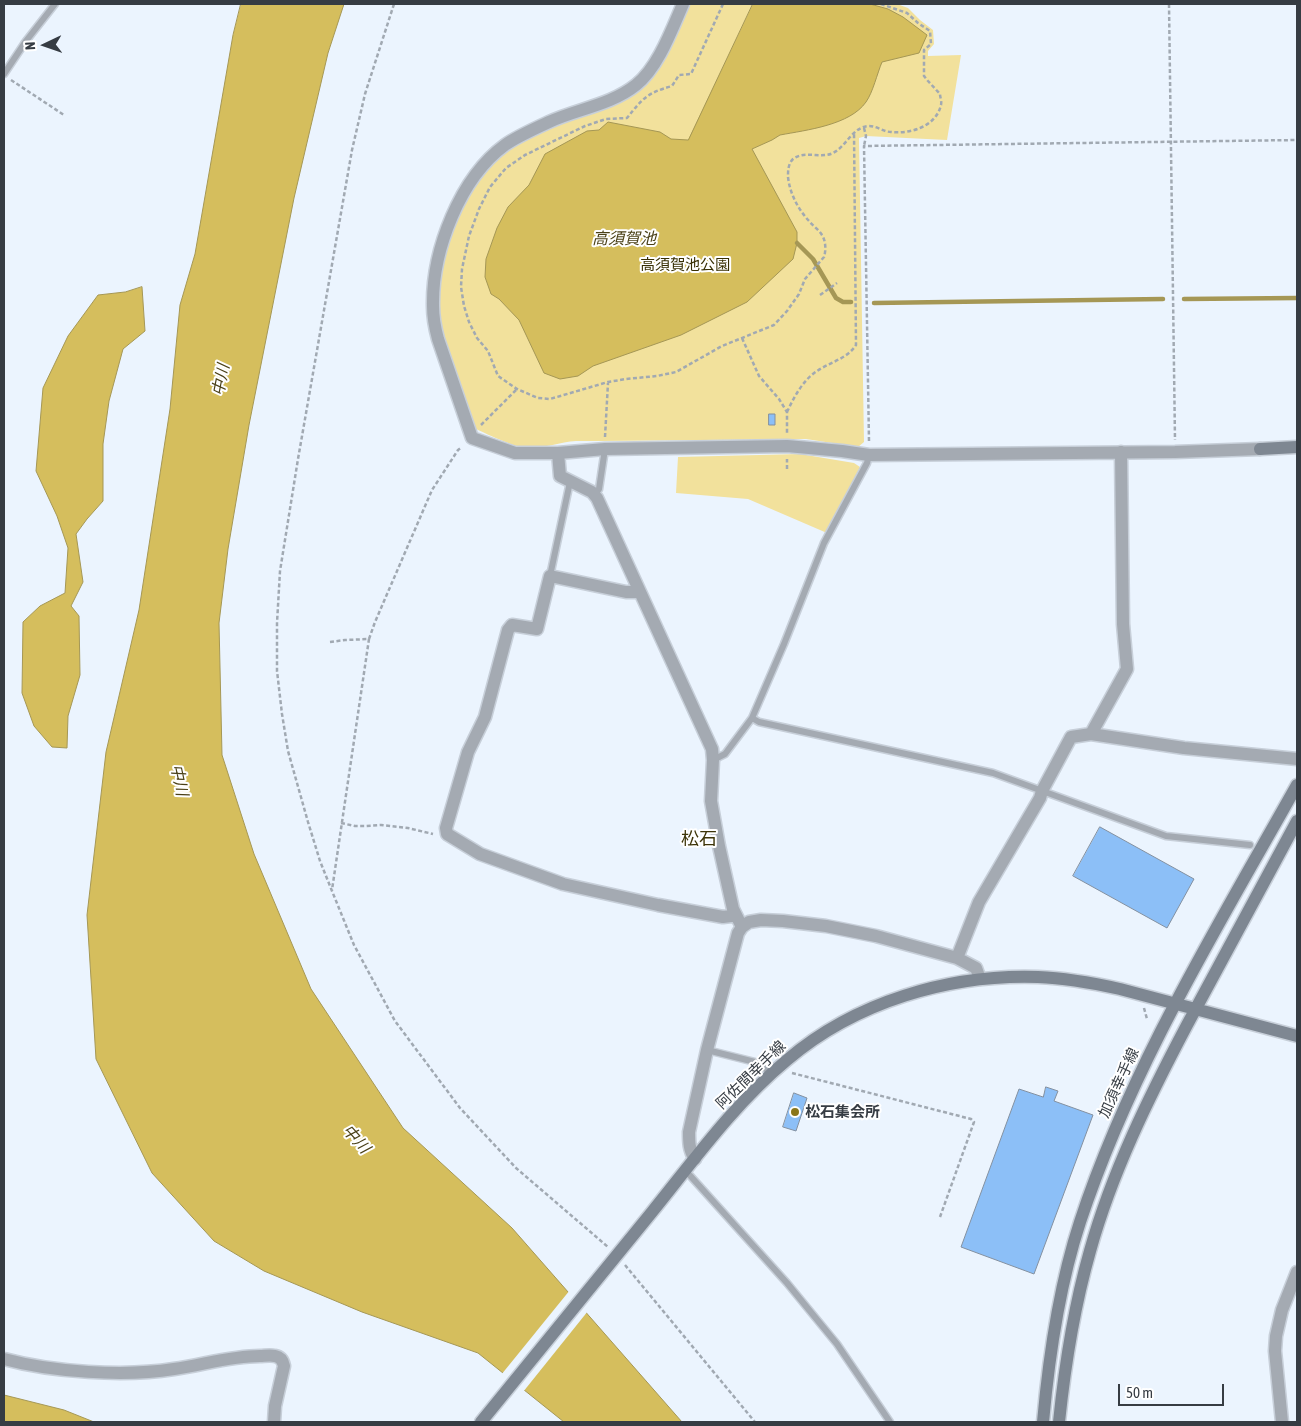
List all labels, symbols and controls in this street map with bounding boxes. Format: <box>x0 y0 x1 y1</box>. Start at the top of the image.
north arrow <box>20 20 70 70</box>
text: N <box>22 41 38 50</box>
water label: 高須賀池 <box>592 229 656 249</box>
park label: 高須賀池公園 <box>640 256 730 274</box>
water label: 中川 <box>209 362 233 398</box>
water label: 中川 <box>166 762 192 798</box>
district label: 松石 <box>681 828 717 850</box>
street label: 阿佐間幸手線 <box>712 1037 790 1113</box>
street label: 加須幸手線 <box>1095 1045 1143 1121</box>
place label: 松石集会所 <box>805 1103 880 1121</box>
marker: 松石集会所 <box>789 1106 801 1118</box>
water label: 中川 <box>338 1121 374 1157</box>
scale bar <box>1121 1374 1227 1406</box>
text: 50 m <box>1126 1384 1153 1401</box>

